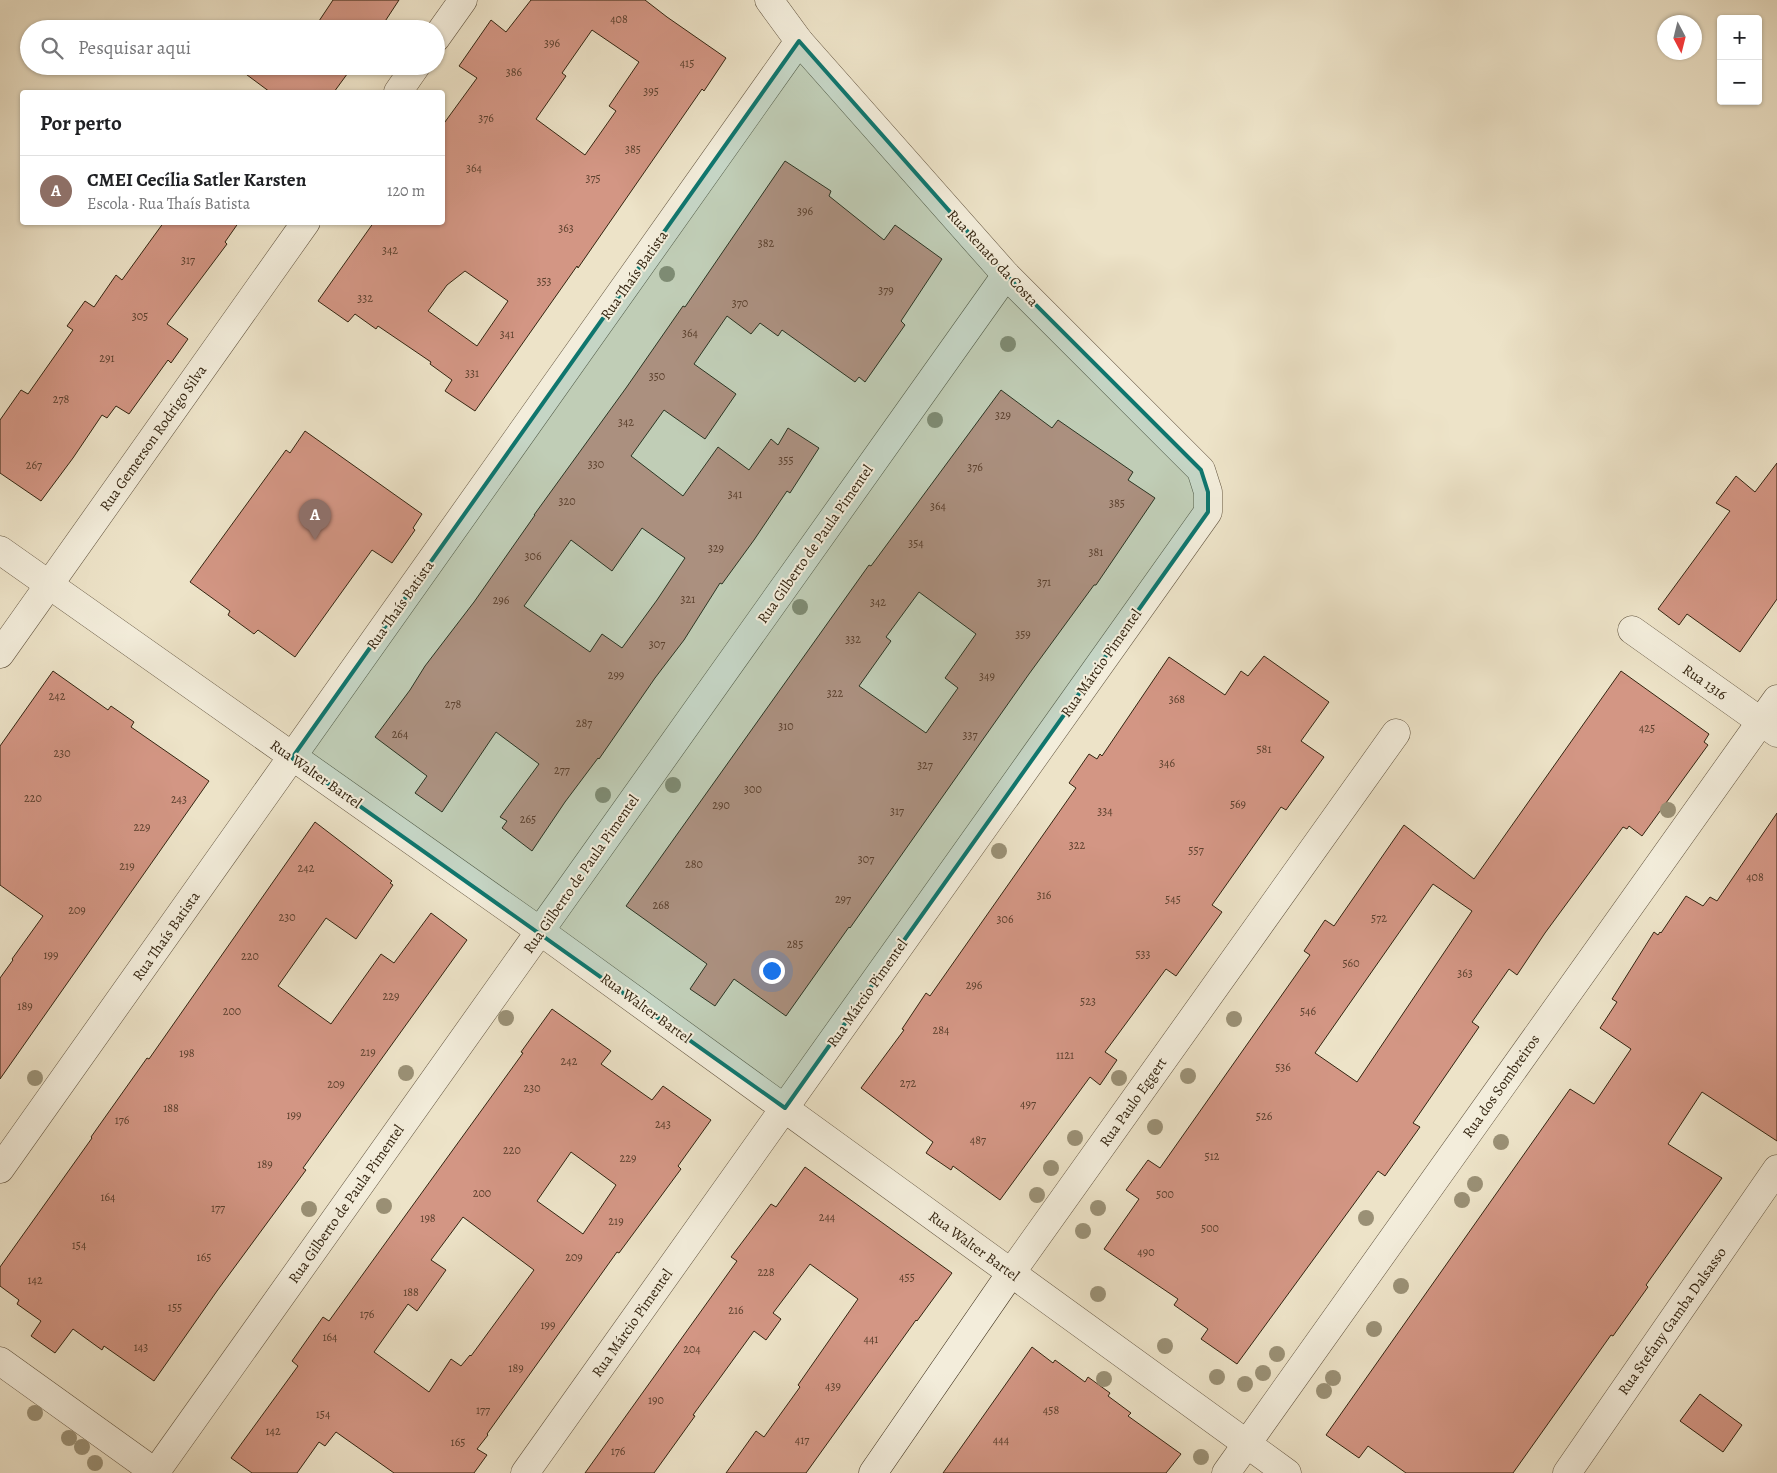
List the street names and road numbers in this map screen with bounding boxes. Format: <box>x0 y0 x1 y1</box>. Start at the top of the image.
street label: Rua Renato da Costa <box>943 205 1043 311</box>
street label: Rua Thaís Batista <box>596 226 672 324</box>
street label: Rua Gemerson Rodrigo Silva <box>95 361 211 515</box>
street label: Rua Gilberto de Paula Pimentel <box>752 460 878 627</box>
street label: Rua Thaís Batista <box>362 556 438 654</box>
street label: Rua Márcio Pimentel <box>1056 605 1146 721</box>
street label: Rua 1316 <box>1679 659 1731 705</box>
street label: Rua Walter Bartel <box>266 735 366 813</box>
street label: Rua Gilberto de Paula Pimentel <box>518 790 644 957</box>
street label: Rua Thaís Batista <box>128 887 204 985</box>
street label: Rua Márcio Pimentel <box>822 935 912 1051</box>
street label: Rua Walter Bartel <box>597 968 696 1048</box>
street label: Rua dos Sombreiros <box>1458 1030 1544 1142</box>
street label: Rua Paulo Eggert <box>1095 1053 1171 1151</box>
street label: Rua Gilberto de Paula Pimentel <box>283 1120 409 1287</box>
street label: Rua Walter Bartel <box>925 1206 1024 1286</box>
street label: Rua Stefany Gamba Dalsasso <box>1613 1243 1731 1399</box>
street label: Rua Márcio Pimentel <box>587 1265 677 1381</box>

